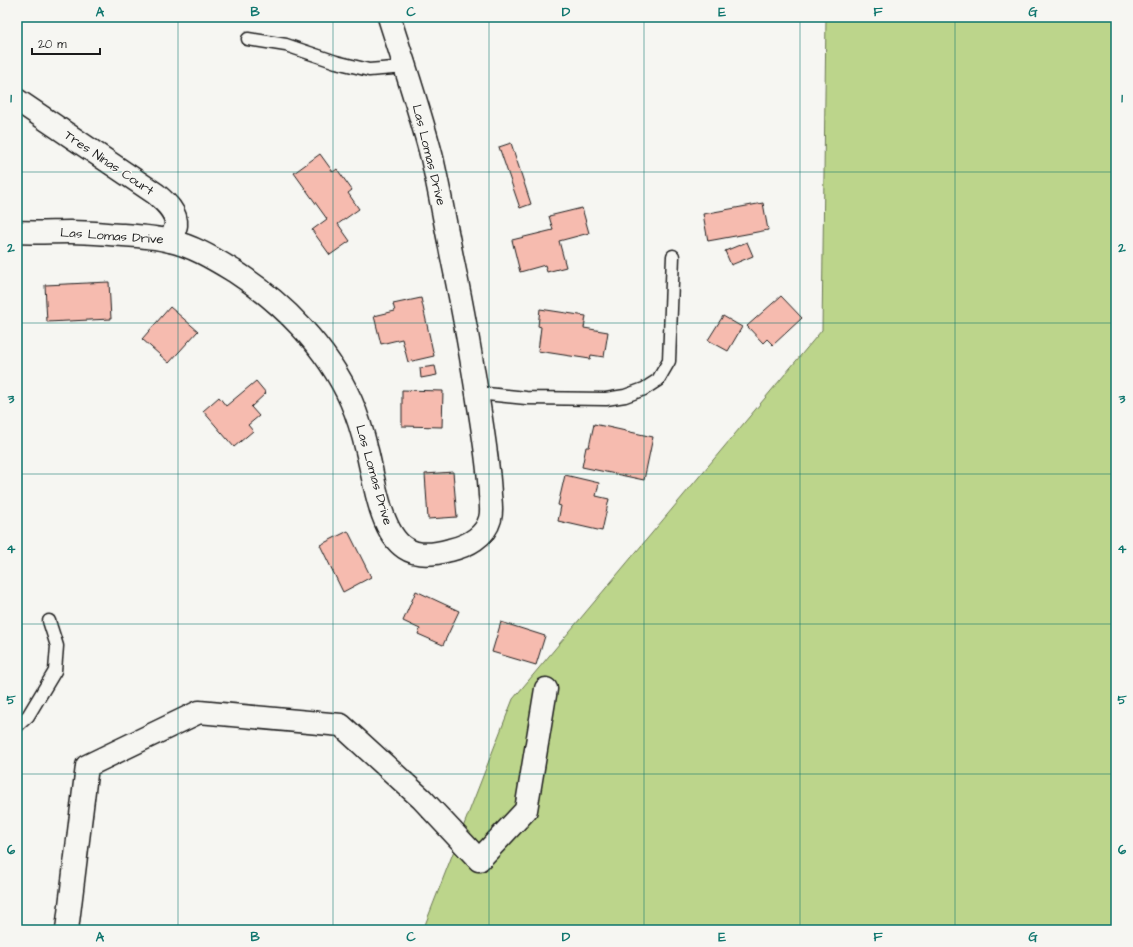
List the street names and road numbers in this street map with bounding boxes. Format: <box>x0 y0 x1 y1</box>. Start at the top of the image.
street label: Las Lomas Drive <box>408 103 450 207</box>
street label: Tres Ninas Court <box>61 126 158 200</box>
street label: Las Lomas Drive <box>60 223 164 249</box>
street label: Las Lomas Drive <box>351 423 397 527</box>

